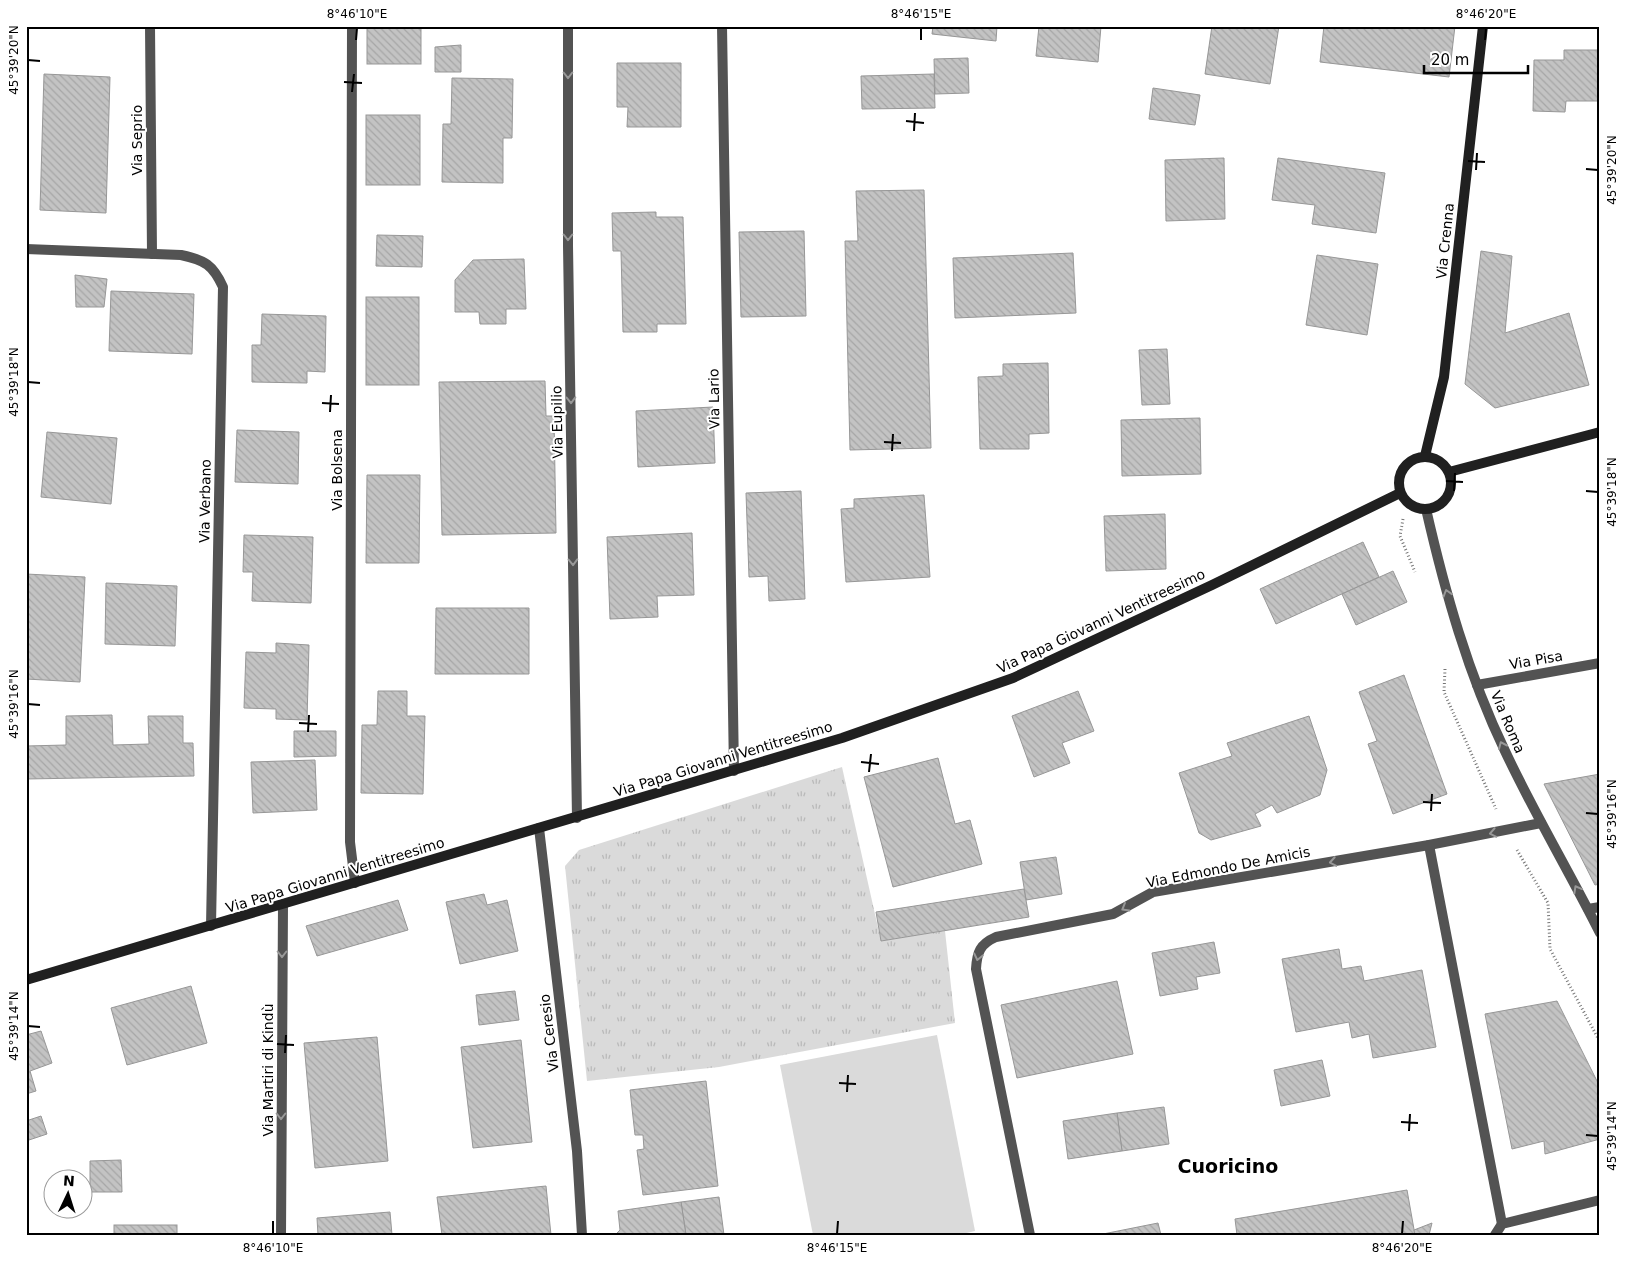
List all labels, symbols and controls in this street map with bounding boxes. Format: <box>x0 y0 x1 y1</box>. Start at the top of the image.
text: 8°46'10"E <box>327 7 387 21</box>
text: 8°46'15"E <box>891 7 951 21</box>
text: 8°46'20"E <box>1456 7 1516 21</box>
text: 45°39'20"N <box>7 25 21 95</box>
scale bar <box>1424 42 1527 74</box>
text: 20 m <box>1431 51 1469 69</box>
one-way arrow <box>563 72 573 79</box>
street label: Via Seprio <box>129 105 145 175</box>
text: 45°39'20"N <box>1605 135 1619 205</box>
street label: Via Crenna <box>1433 202 1457 280</box>
one-way arrow <box>563 234 573 242</box>
text: 45°39'18"N <box>7 347 21 417</box>
street label: Via Lario <box>705 368 723 430</box>
street label: Via Eupilio <box>548 385 566 459</box>
one-way arrow <box>565 396 576 404</box>
street label: Via Bolsena <box>329 429 345 511</box>
text: 45°39'18"N <box>1605 457 1619 527</box>
street label: Via Verbano <box>196 459 214 543</box>
one-way arrow <box>568 559 578 567</box>
street label: Via Papa Giovanni Ventitreesimo <box>994 566 1208 676</box>
one-way arrow <box>1442 589 1452 597</box>
street label: Via Pisa <box>1508 647 1564 673</box>
text: 45°39'16"N <box>7 669 21 739</box>
street label: Via Roma <box>1488 688 1528 756</box>
street label: Via Papa Giovanni Ventitreesimo <box>612 718 834 800</box>
one-way arrow <box>1498 741 1509 750</box>
text: 45°39'16"N <box>1605 779 1619 849</box>
one-way arrow <box>1489 827 1498 837</box>
street label: Via Papa Giovanni Ventitreesimo <box>224 834 446 916</box>
street label: Via Edmondo De Amicis <box>1145 843 1311 891</box>
one-way arrow <box>1329 856 1338 866</box>
one-way arrow <box>1573 886 1583 895</box>
one-way arrow <box>1122 902 1131 912</box>
one-way arrow <box>277 950 287 958</box>
one-way arrow <box>973 952 984 961</box>
text: 45°39'14"N <box>7 991 21 1061</box>
street label: Via Ceresio <box>536 993 562 1073</box>
street label: Via Martiri di Kindù <box>260 1003 276 1137</box>
text: 45°39'14"N <box>1605 1101 1619 1171</box>
one-way arrow <box>276 1112 286 1120</box>
district label: Cuoricino <box>1178 1155 1278 1177</box>
north arrow <box>42 1168 92 1218</box>
text: N <box>63 1173 75 1189</box>
text: 8°46'10"E <box>243 1241 303 1255</box>
text: 8°46'15"E <box>807 1241 867 1255</box>
text: 8°46'20"E <box>1372 1241 1432 1255</box>

